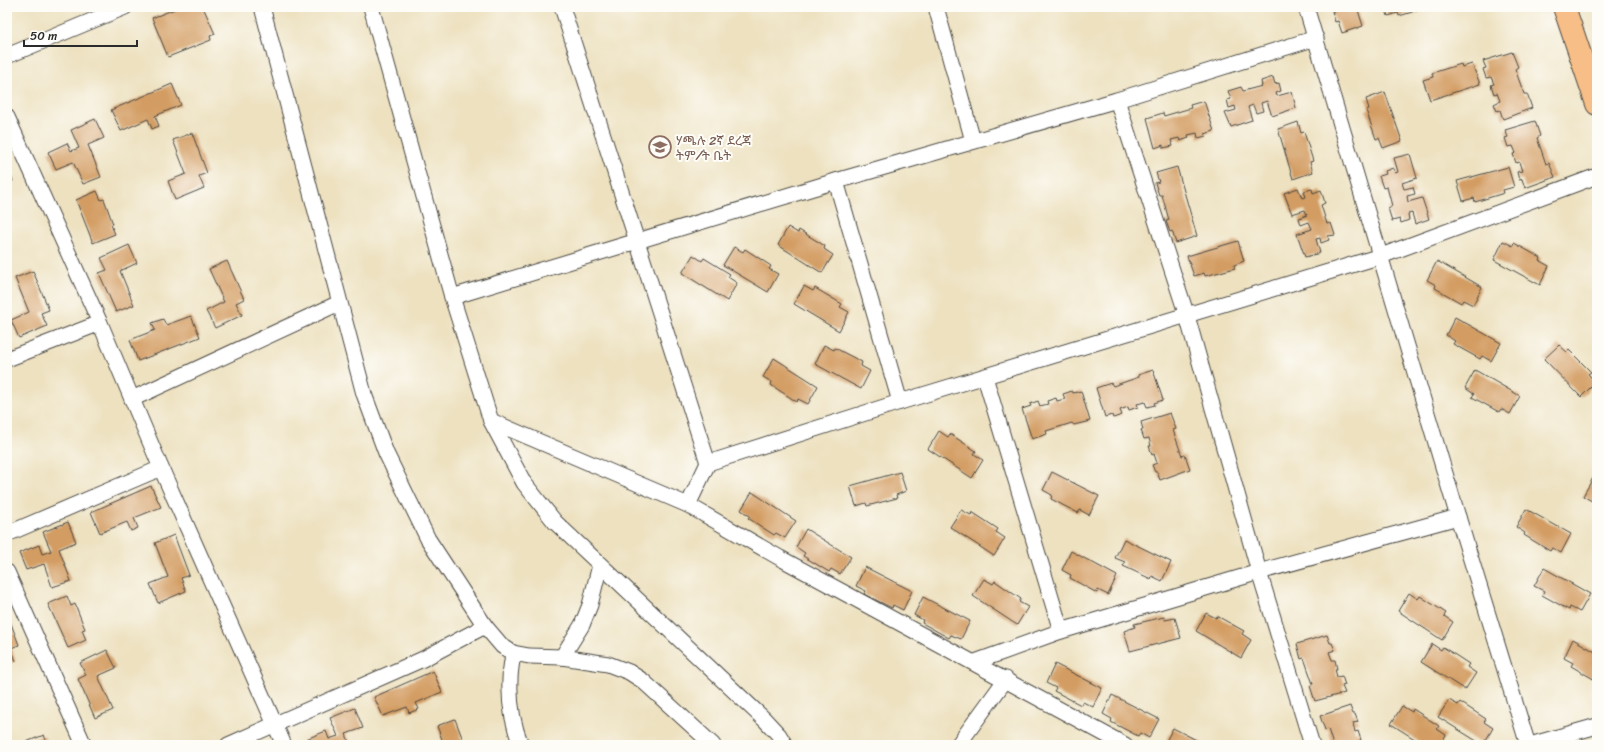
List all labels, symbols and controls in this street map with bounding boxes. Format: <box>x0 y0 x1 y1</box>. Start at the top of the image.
scale bar <box>24 22 137 48</box>
text: 50 m <box>30 25 57 47</box>
place label: ሃጫሉ 2ኛ ደረጃ ትም/ት ቤት <box>676 129 751 167</box>
school or university icon: ሃጫሉ 2ኛ ደረጃ ትም/ት ቤት <box>647 134 673 160</box>

